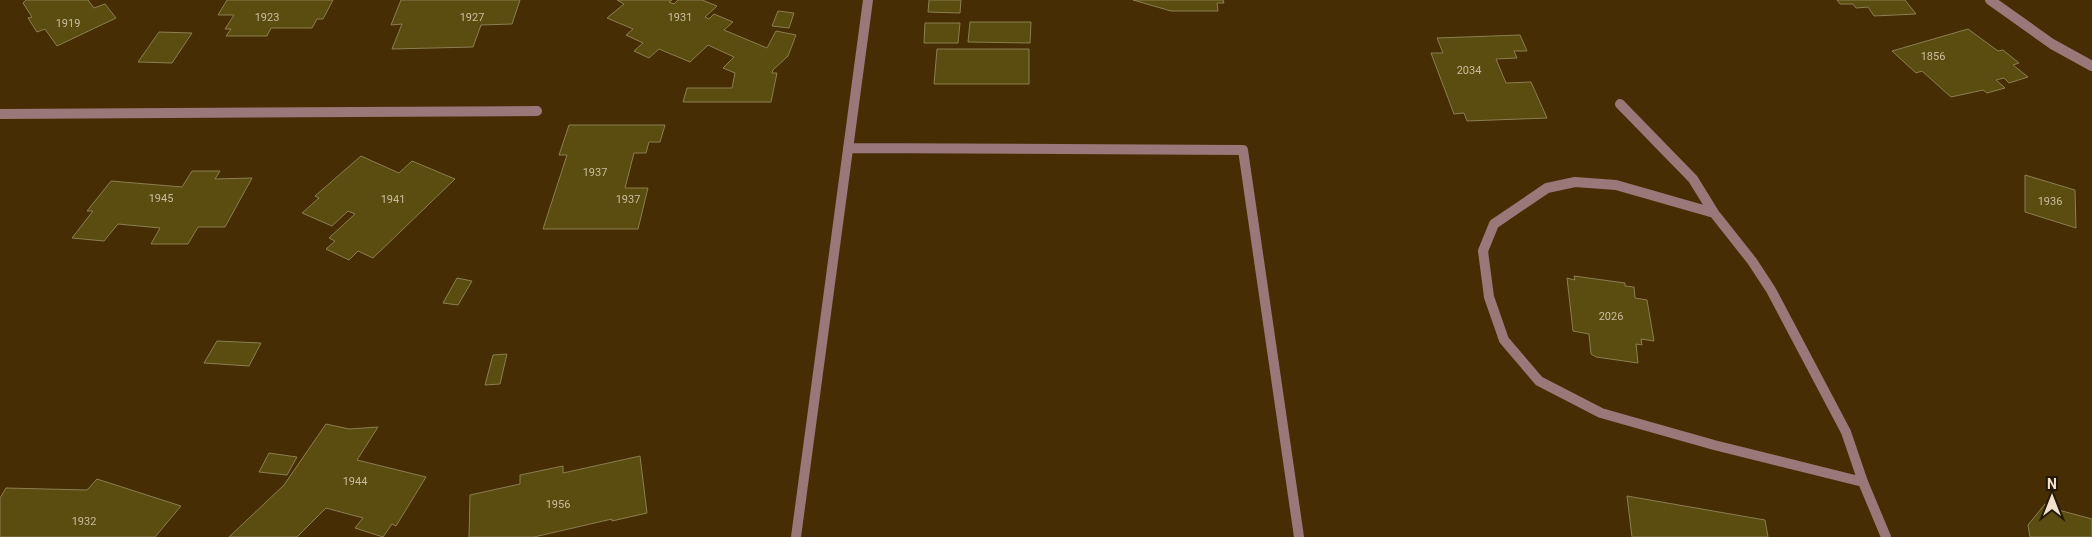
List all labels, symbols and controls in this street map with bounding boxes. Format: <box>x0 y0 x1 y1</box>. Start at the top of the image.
house number: 1923 <box>255 11 279 24</box>
house number: 1927 <box>460 11 484 24</box>
house number: 1931 <box>668 11 692 24</box>
house number: 1919 <box>56 17 80 30</box>
house number: 1856 <box>1921 50 1945 63</box>
house number: 2034 <box>1457 64 1481 77</box>
house number: 1937 <box>583 166 607 179</box>
house number: 1945 <box>149 192 173 205</box>
house number: 1941 <box>381 193 405 206</box>
house number: 1937 <box>616 193 640 206</box>
house number: 1936 <box>2038 195 2062 208</box>
house number: 2026 <box>1599 310 1623 323</box>
north arrow <box>2027 472 2077 522</box>
house number: 1944 <box>343 475 367 488</box>
text: N <box>2047 476 2057 492</box>
house number: 1956 <box>546 498 570 511</box>
house number: 1932 <box>72 515 96 528</box>

